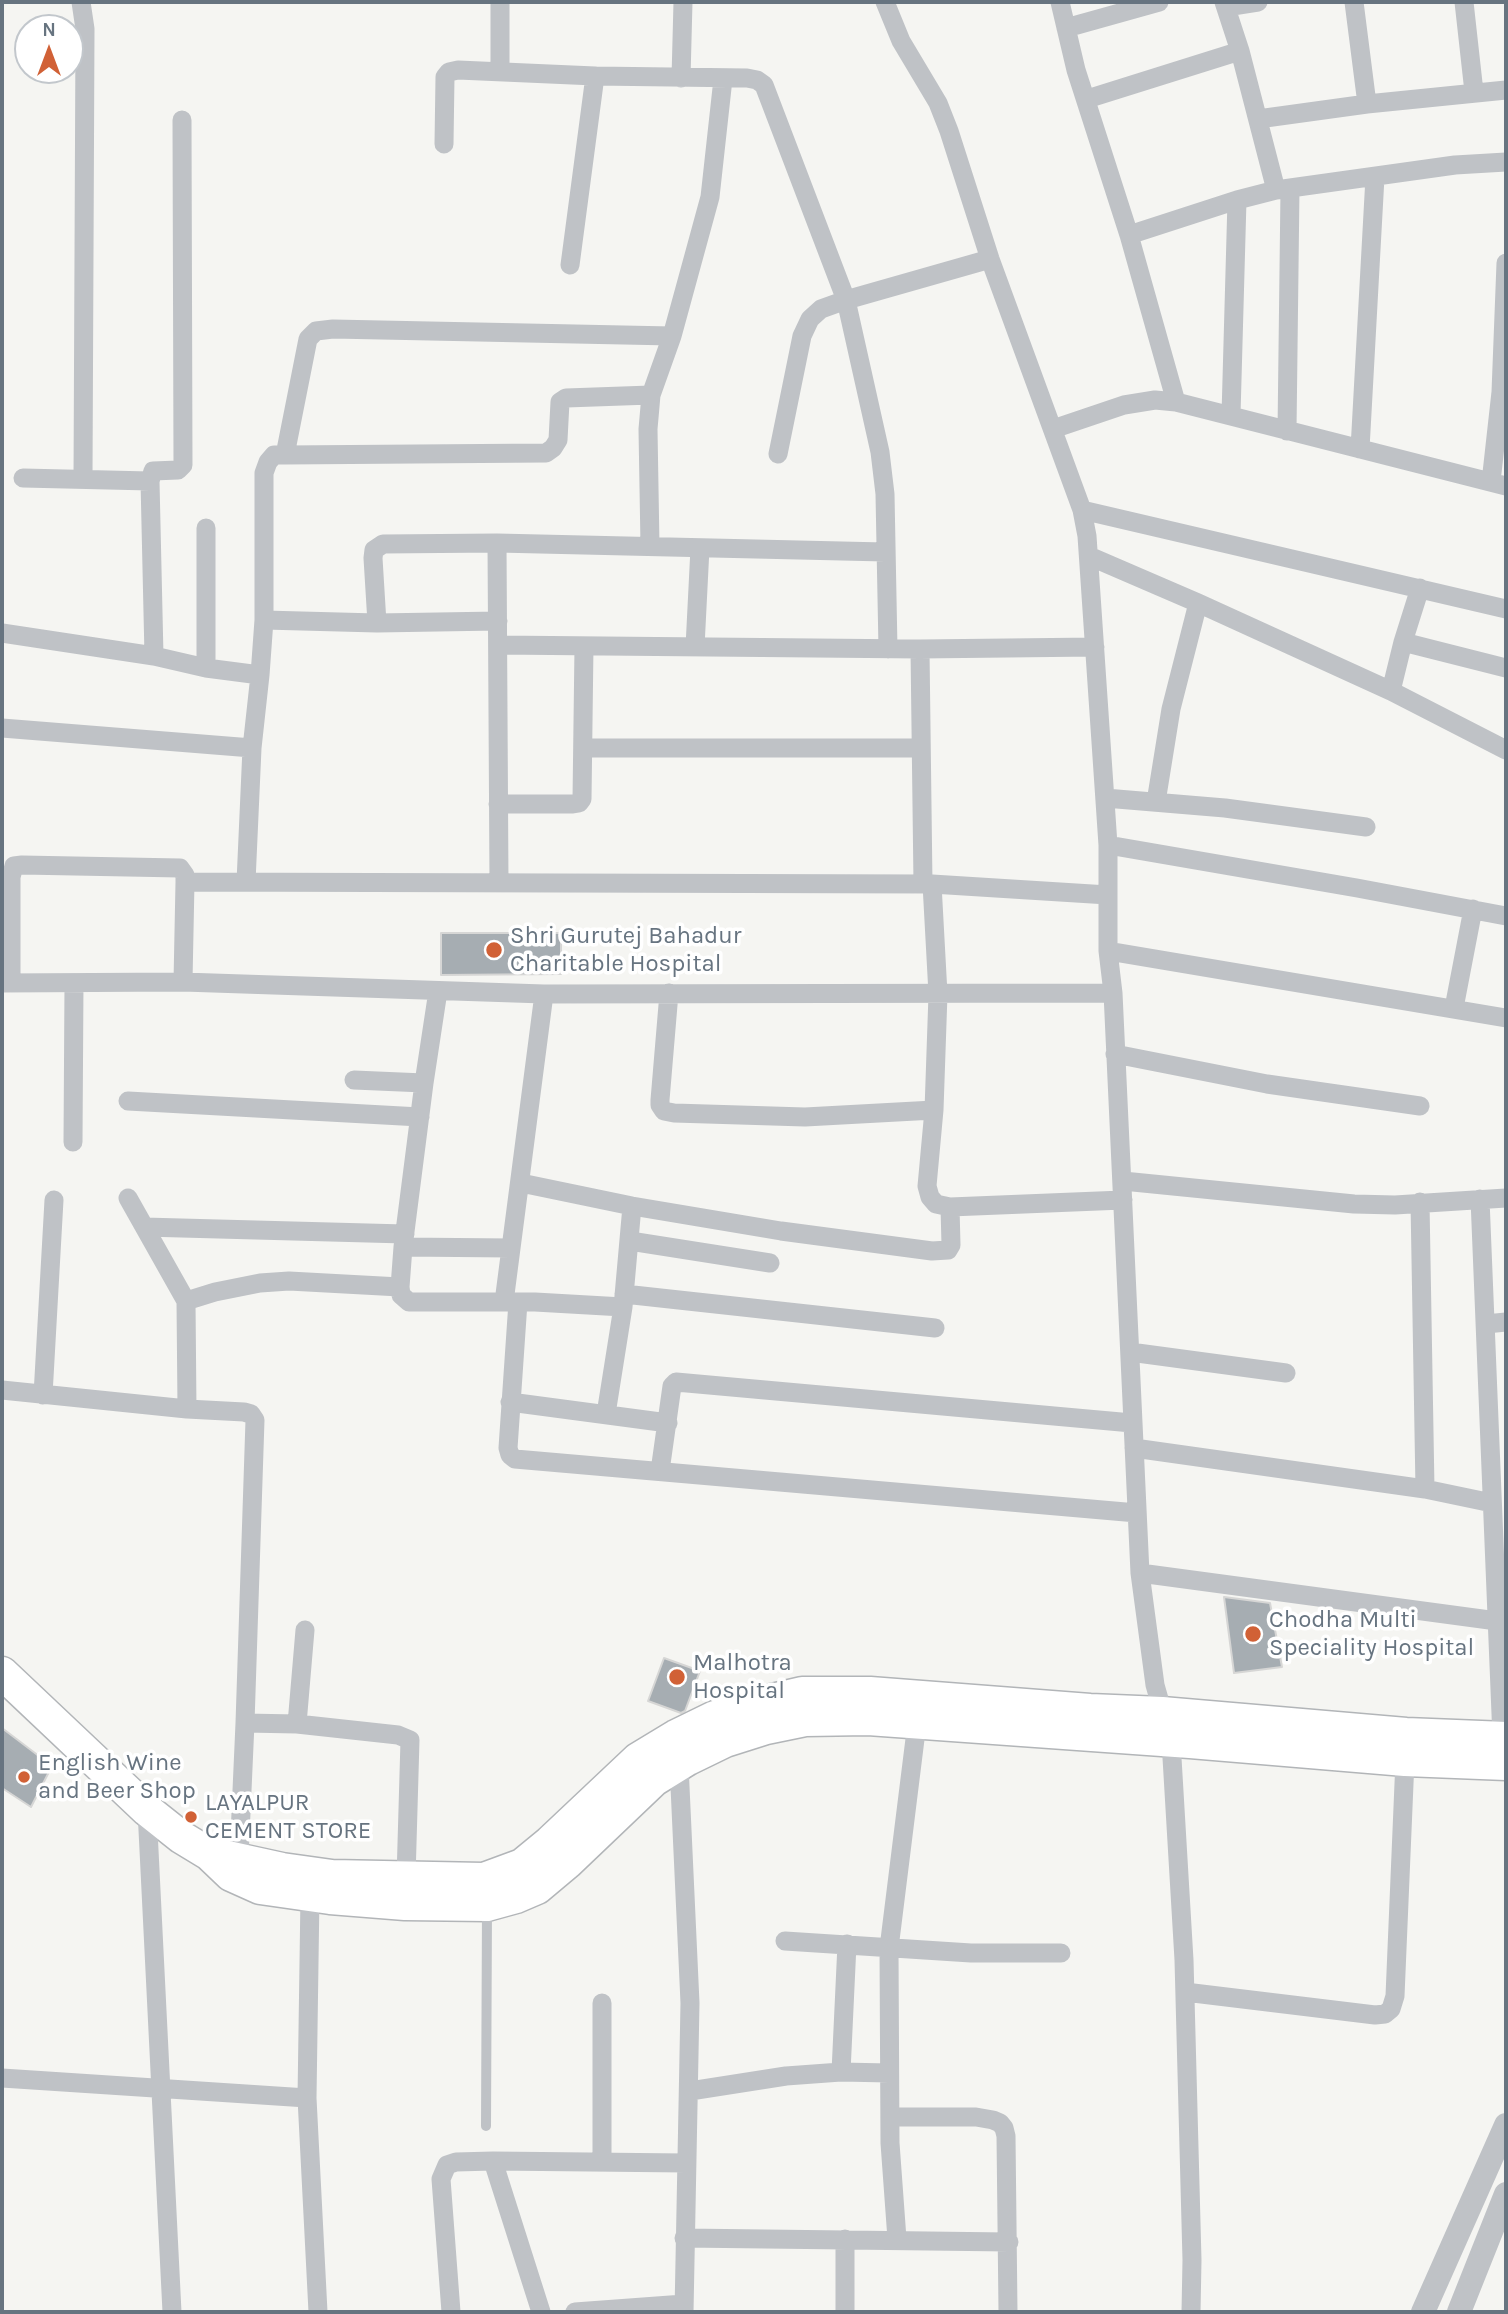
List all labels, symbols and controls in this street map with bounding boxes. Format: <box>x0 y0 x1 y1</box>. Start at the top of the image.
north arrow <box>14 14 84 84</box>
text: N <box>42 19 56 41</box>
place label: Shri Gurutej Bahadur Charitable Hospital <box>510 922 742 978</box>
marker: Shri Gurutej Bahadur Charitable Hospital <box>484 940 504 960</box>
place label: Chodha Multi Speciality Hospital <box>1269 1606 1474 1662</box>
marker: Chodha Multi Speciality Hospital <box>1243 1624 1263 1644</box>
place label: Malhotra Hospital <box>693 1649 792 1705</box>
marker: Malhotra Hospital <box>667 1667 687 1687</box>
place label: English Wine and Beer Shop <box>38 1749 196 1805</box>
marker: English Wine and Beer Shop <box>16 1769 32 1785</box>
place label: LAYALPUR CEMENT STORE <box>205 1789 371 1845</box>
marker: LAYALPUR CEMENT STORE <box>183 1809 199 1825</box>

